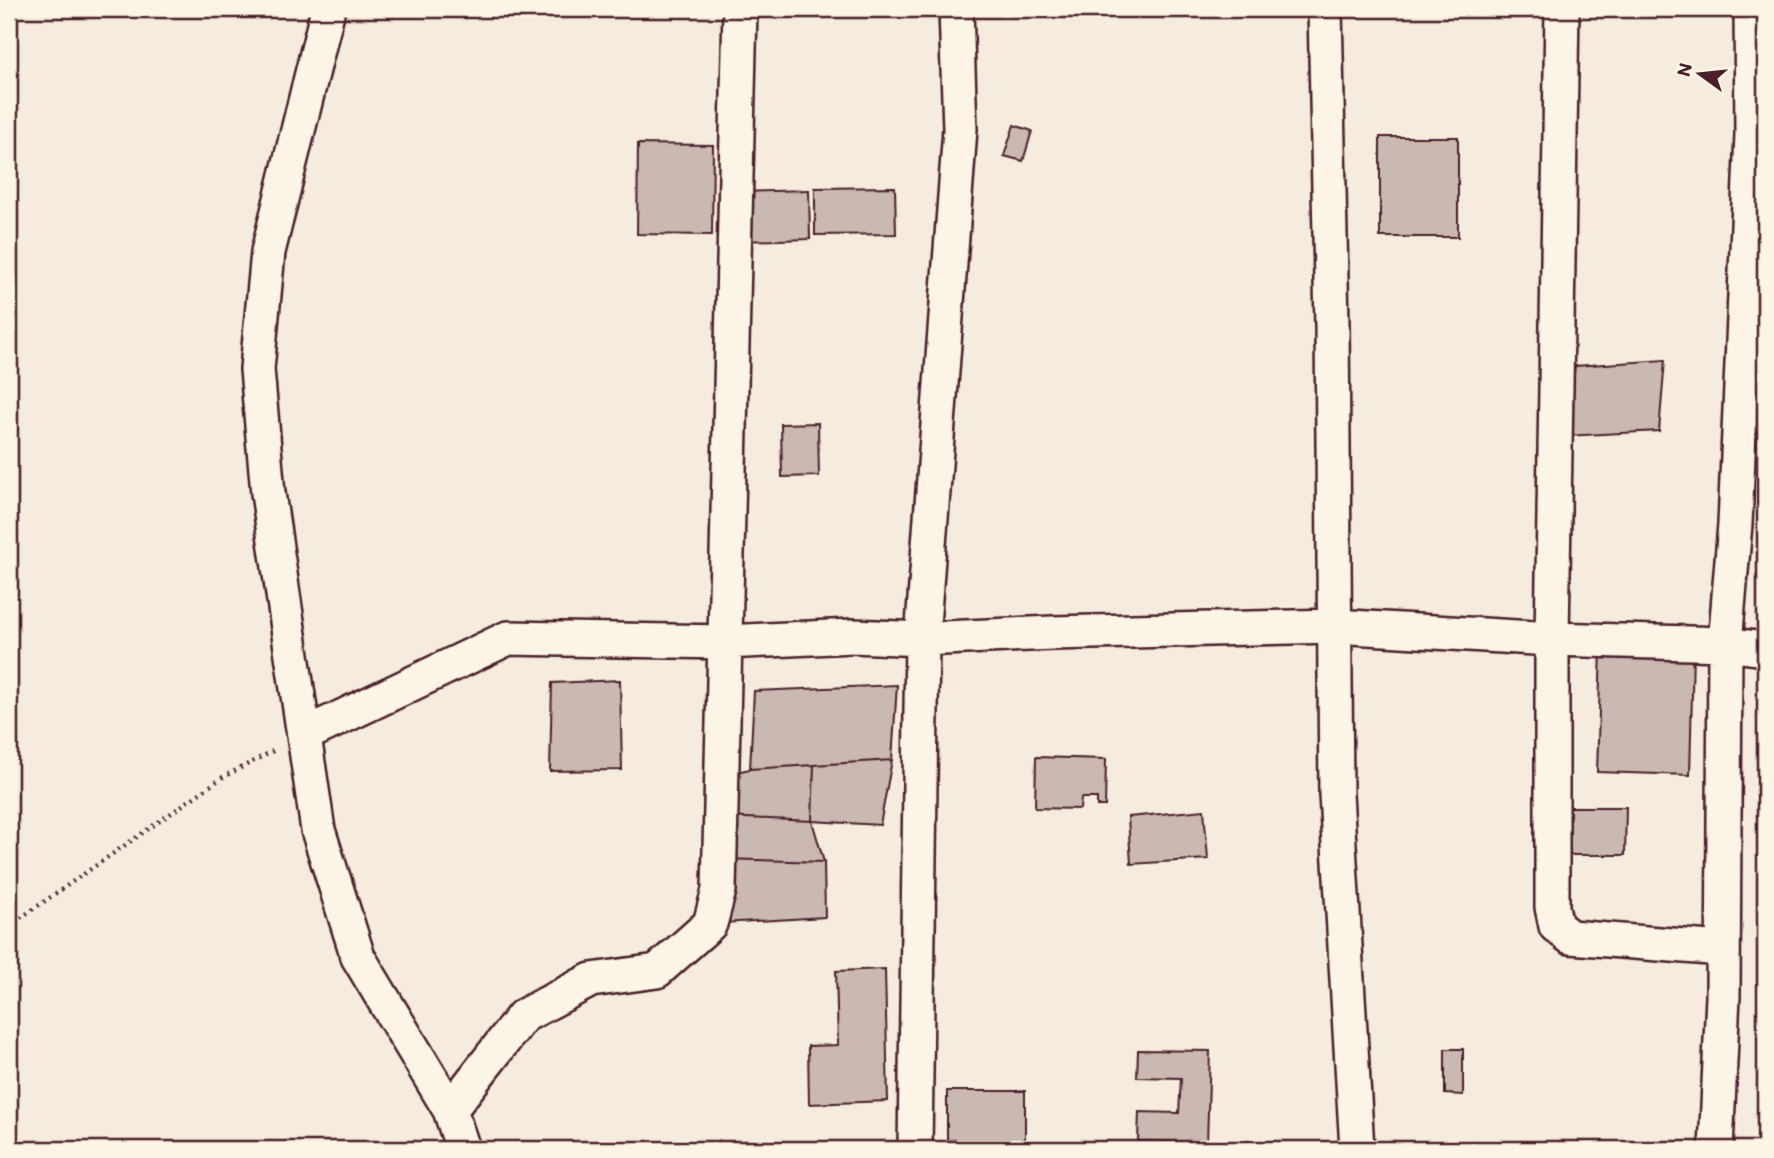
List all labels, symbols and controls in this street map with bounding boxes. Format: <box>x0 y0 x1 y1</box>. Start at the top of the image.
north arrow <box>1666 38 1736 108</box>
text: N <box>1671 61 1697 79</box>

